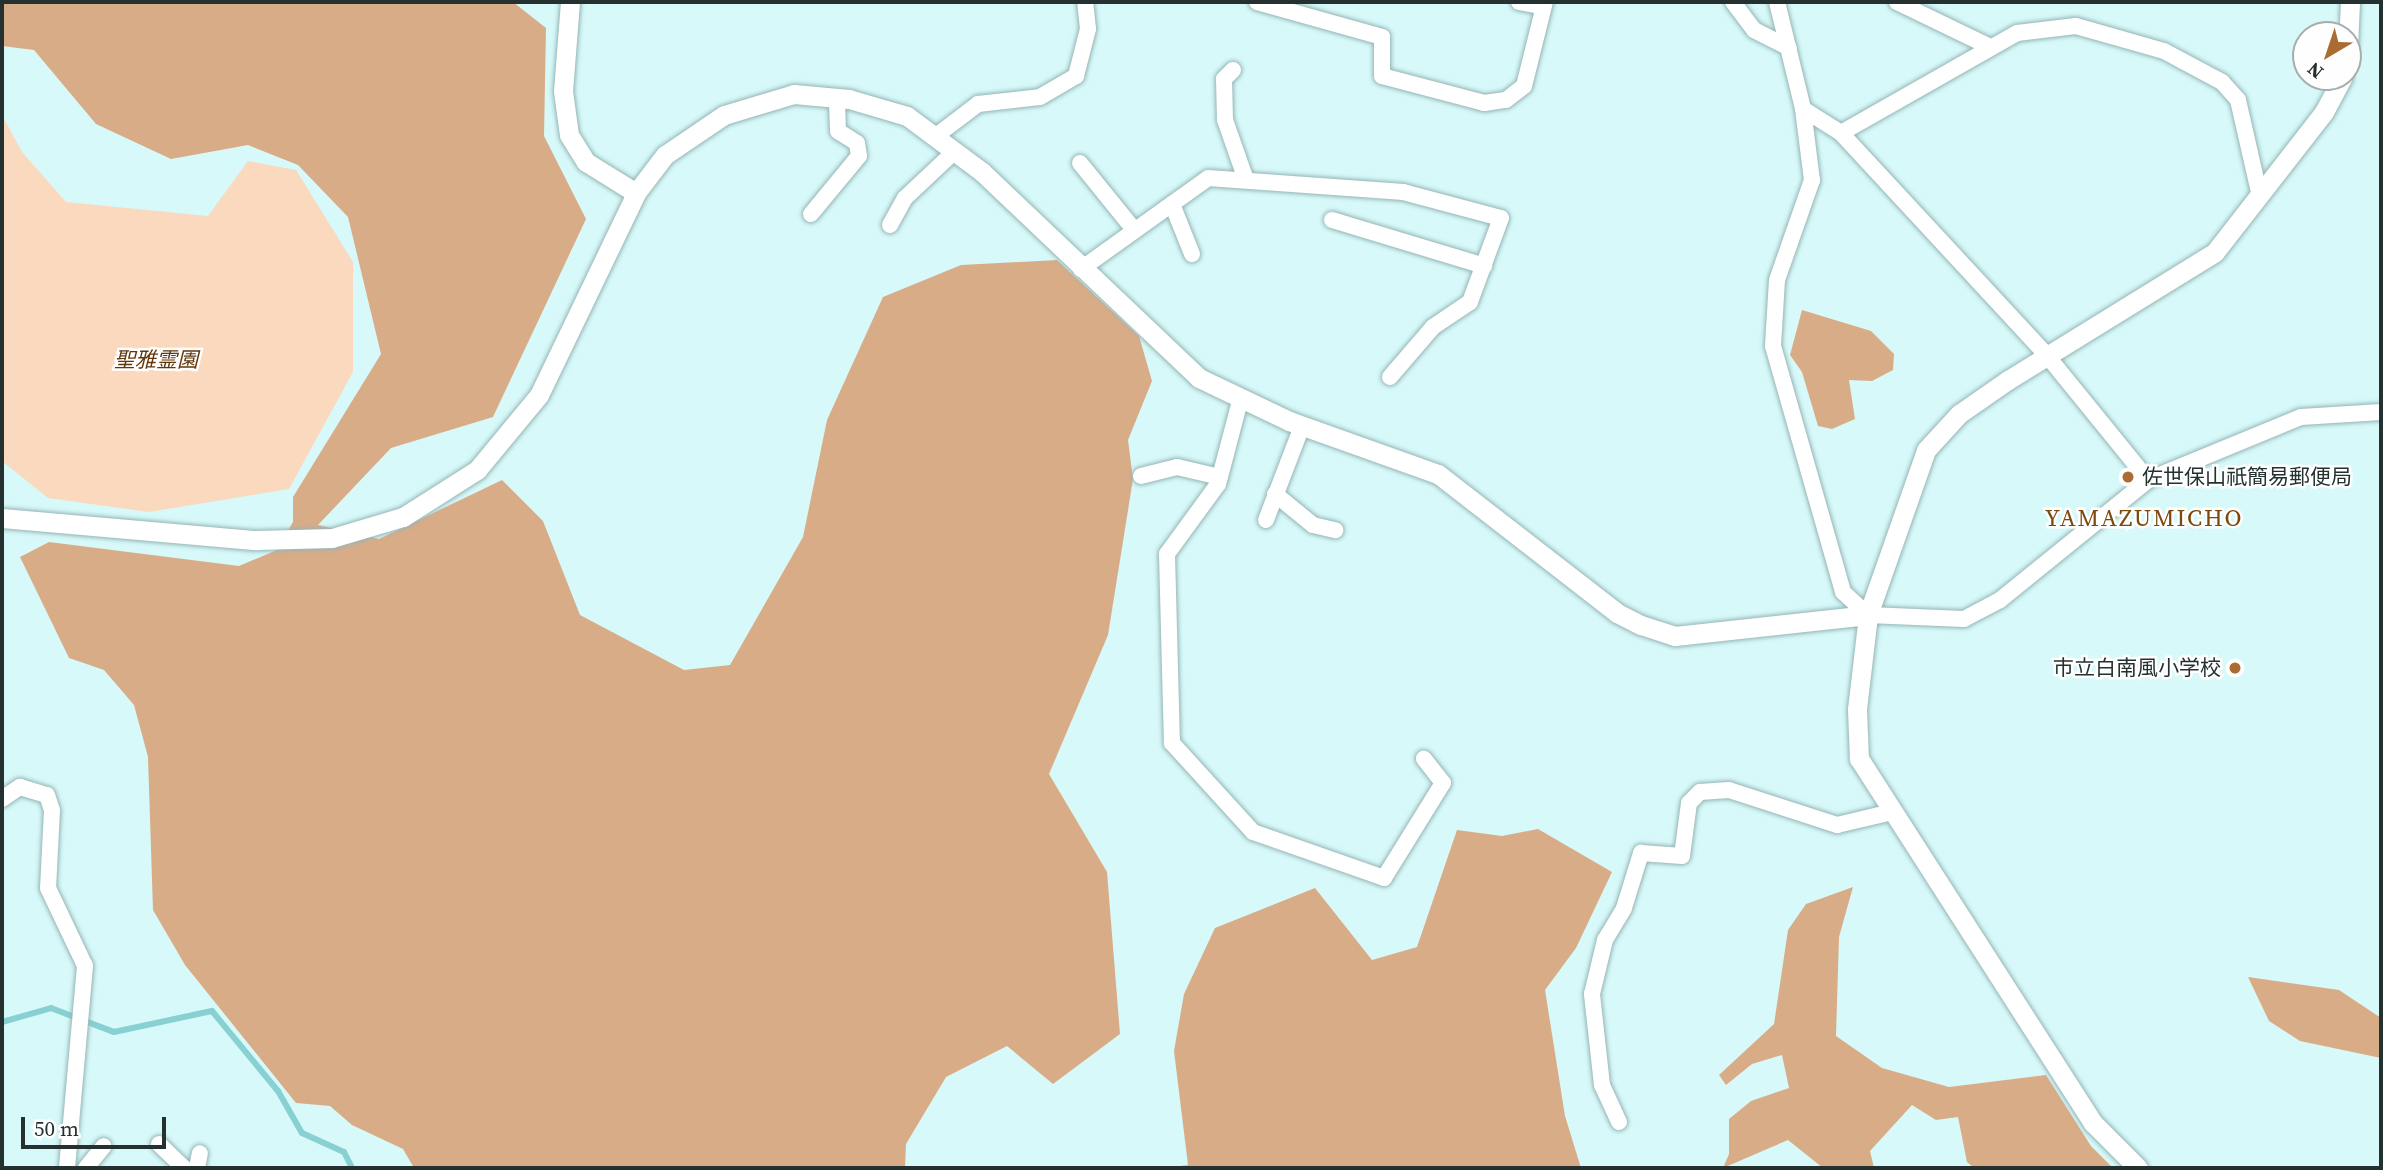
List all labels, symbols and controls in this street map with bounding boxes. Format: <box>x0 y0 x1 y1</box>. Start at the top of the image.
north arrow <box>2292 21 2362 91</box>
text: N <box>2301 56 2329 85</box>
park label: 聖雅霊園 <box>114 347 198 373</box>
place label: 佐世保山祇簡易郵便局 <box>2142 464 2352 490</box>
marker: 佐世保山祇簡易郵便局 <box>2120 469 2136 485</box>
district label: YAMAZUMICHO <box>2046 504 2242 532</box>
place label: 市立白南風小学校 <box>2053 655 2221 681</box>
marker: 市立白南風小学校 <box>2227 660 2243 676</box>
scale bar <box>24 1104 170 1148</box>
text: 50 m <box>34 1114 79 1143</box>

